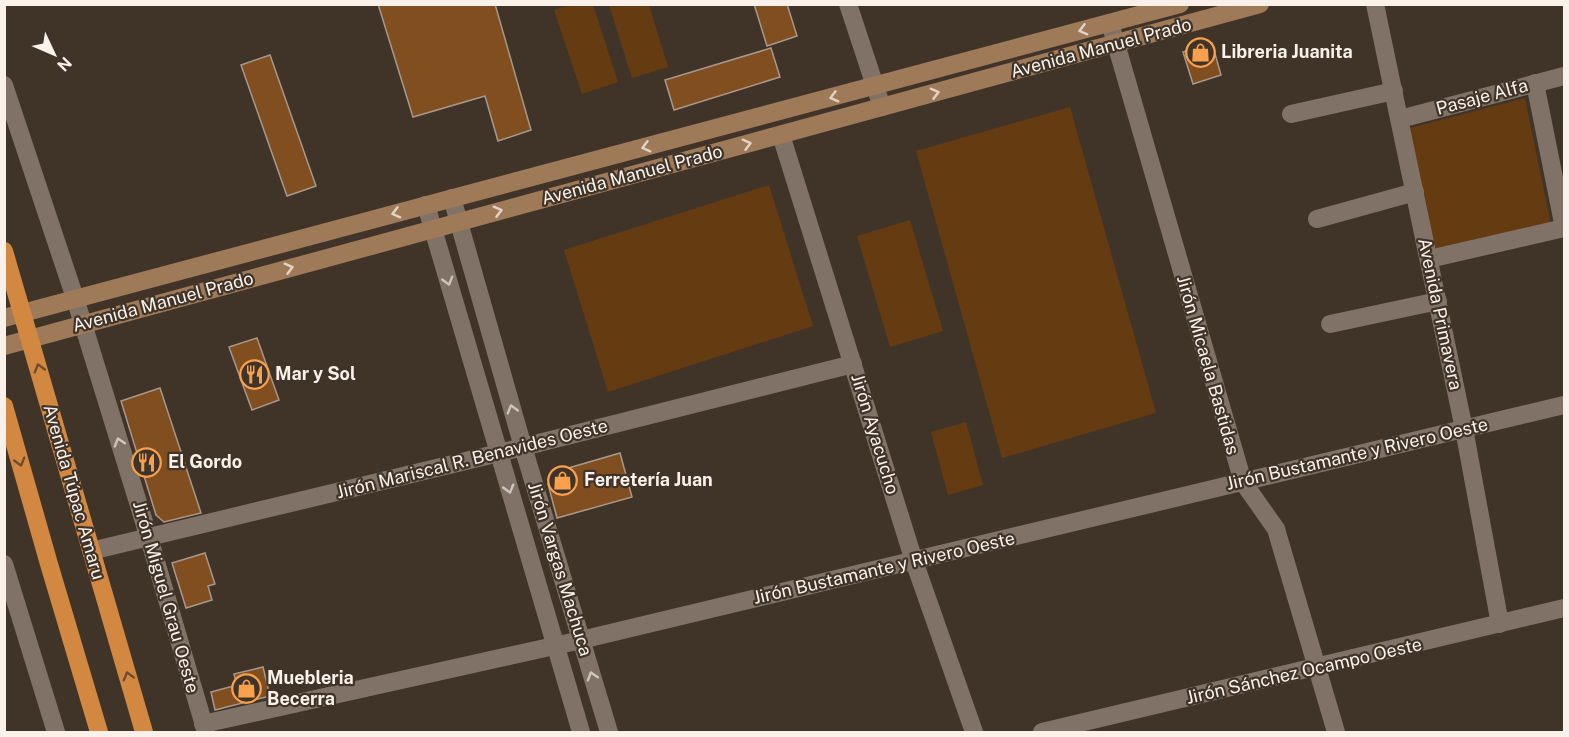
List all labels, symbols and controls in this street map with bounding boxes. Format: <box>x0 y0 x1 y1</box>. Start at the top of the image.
street label: Avenida Manuel Prado <box>1008 13 1194 82</box>
one-way arrow <box>1078 23 1088 36</box>
north arrow <box>24 24 84 84</box>
shop icon: Libreria Juanita <box>1184 36 1216 68</box>
place label: Libreria Juanita <box>1221 41 1353 62</box>
text: N <box>53 53 76 75</box>
street label: Pasaje Alfa <box>1434 74 1530 119</box>
one-way arrow <box>930 87 940 100</box>
one-way arrow <box>829 89 839 102</box>
one-way arrow <box>641 139 651 152</box>
one-way arrow <box>741 139 752 151</box>
street label: Avenida Manuel Prado <box>539 140 725 209</box>
one-way arrow <box>391 206 402 218</box>
one-way arrow <box>493 206 503 219</box>
street label: Avenida Primavera <box>1414 236 1467 392</box>
one-way arrow <box>284 263 294 275</box>
street label: Avenida Manuel Prado <box>70 267 256 336</box>
street label: Jirón Micaela Bastidas <box>1173 273 1244 457</box>
one-way arrow <box>441 276 453 286</box>
restaurant icon: Mar y Sol <box>238 358 270 390</box>
one-way arrow <box>34 363 46 374</box>
place label: Mar y Sol <box>275 363 356 384</box>
street label: Jirón Ayacucho <box>847 371 904 497</box>
street label: Avenida Túpac Amaru <box>39 402 110 582</box>
one-way arrow <box>507 404 520 414</box>
street label: Jirón Bustamante y Rivero Oeste <box>1224 413 1490 494</box>
street label: Jirón Mariscal R. Benavides Oeste <box>334 415 610 502</box>
one-way arrow <box>114 437 127 448</box>
restaurant icon: El Gordo <box>131 446 163 478</box>
place label: El Gordo <box>168 451 242 472</box>
one-way arrow <box>13 456 25 467</box>
shop icon: Ferretería Juan <box>547 464 579 496</box>
place label: Ferretería Juan <box>584 469 713 490</box>
street label: Jirón Vargas Machuca <box>524 479 597 659</box>
one-way arrow <box>502 483 514 494</box>
street label: Jirón Miguel Grau Oeste <box>129 498 204 695</box>
street label: Jirón Bustamante y Rivero Oeste <box>751 527 1017 608</box>
street label: Jirón Sánchez Ocampo Oeste <box>1184 633 1424 708</box>
place label: Muebleria Becerra <box>267 667 354 709</box>
one-way arrow <box>123 671 135 682</box>
one-way arrow <box>587 671 599 682</box>
shop icon: Muebleria Becerra <box>230 672 262 704</box>

